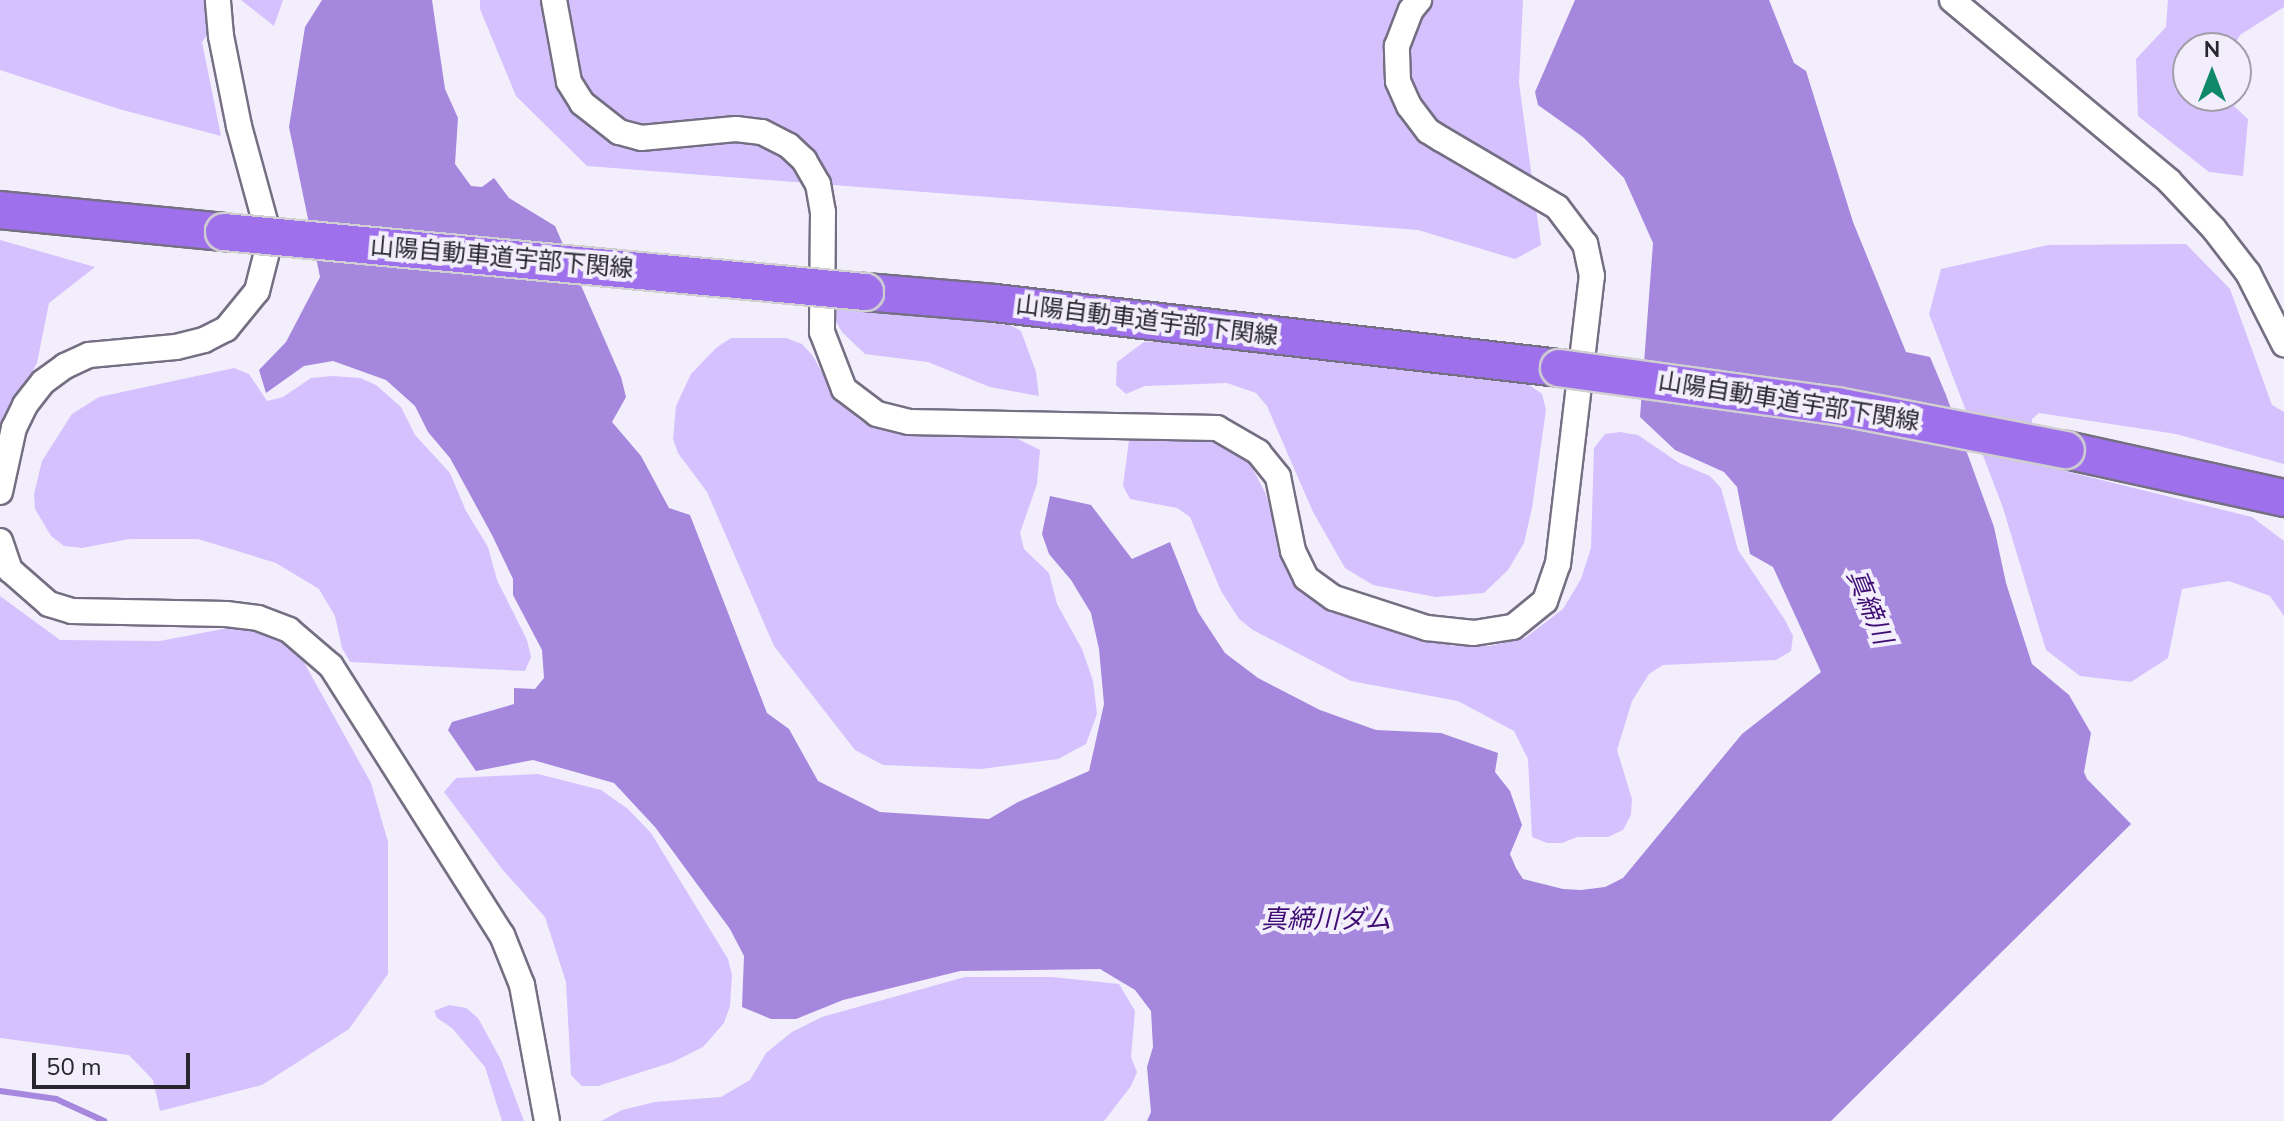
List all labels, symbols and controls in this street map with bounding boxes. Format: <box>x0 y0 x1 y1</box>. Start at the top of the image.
north arrow <box>2172 32 2252 112</box>
text: N <box>2204 35 2220 65</box>
street label: 山陽自動車道宇部下関線 <box>369 232 635 284</box>
street label: 山陽自動車道宇部下関線 <box>1014 291 1280 351</box>
street label: 山陽自動車道宇部下関線 <box>1656 367 1922 437</box>
water label: 真締川 <box>1840 565 1898 649</box>
water label: 真締川ダム <box>1261 904 1391 936</box>
scale bar <box>36 1037 194 1087</box>
text: 50 m <box>46 1051 102 1083</box>

